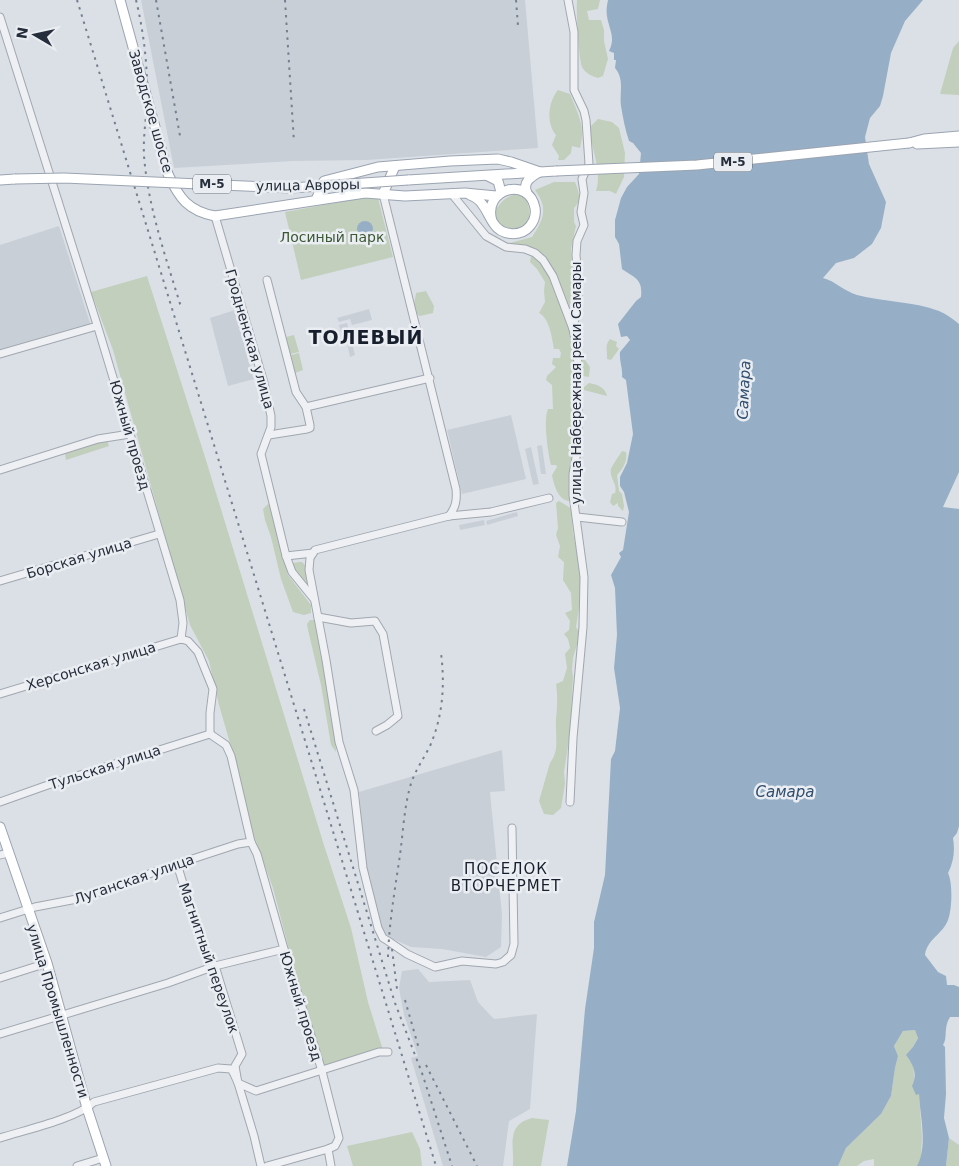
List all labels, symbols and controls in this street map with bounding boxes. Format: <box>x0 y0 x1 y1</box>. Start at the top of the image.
north arrow <box>10 10 60 60</box>
text: N <box>13 26 31 40</box>
street label: Заводское шоссе <box>126 48 176 174</box>
road number: М-5 <box>714 152 752 172</box>
road number: М-5 <box>193 174 231 193</box>
street label: улица Авроры <box>256 176 360 194</box>
park label: Лосиный парк <box>280 229 384 245</box>
street label: улица Набережная реки Самары <box>568 262 584 504</box>
street label: Гродненская улица <box>222 267 278 411</box>
district label: ТОЛЕВЫЙ <box>309 326 423 348</box>
water label: Самара <box>733 360 755 420</box>
street label: Южный проезд <box>107 378 153 492</box>
street label: Борская улица <box>24 534 134 582</box>
street label: Херсонская улица <box>24 639 158 693</box>
street label: Тульская улица <box>46 741 163 793</box>
water label: Самара <box>756 783 814 801</box>
street label: Луганская улица <box>72 851 196 907</box>
district label: ПОСЕЛОК ВТОРЧЕРМЕТ <box>451 860 561 895</box>
street label: Магнитный переулок <box>176 881 242 1035</box>
street label: улица Промышленности <box>24 922 92 1100</box>
street label: Южный проезд <box>277 949 325 1063</box>

